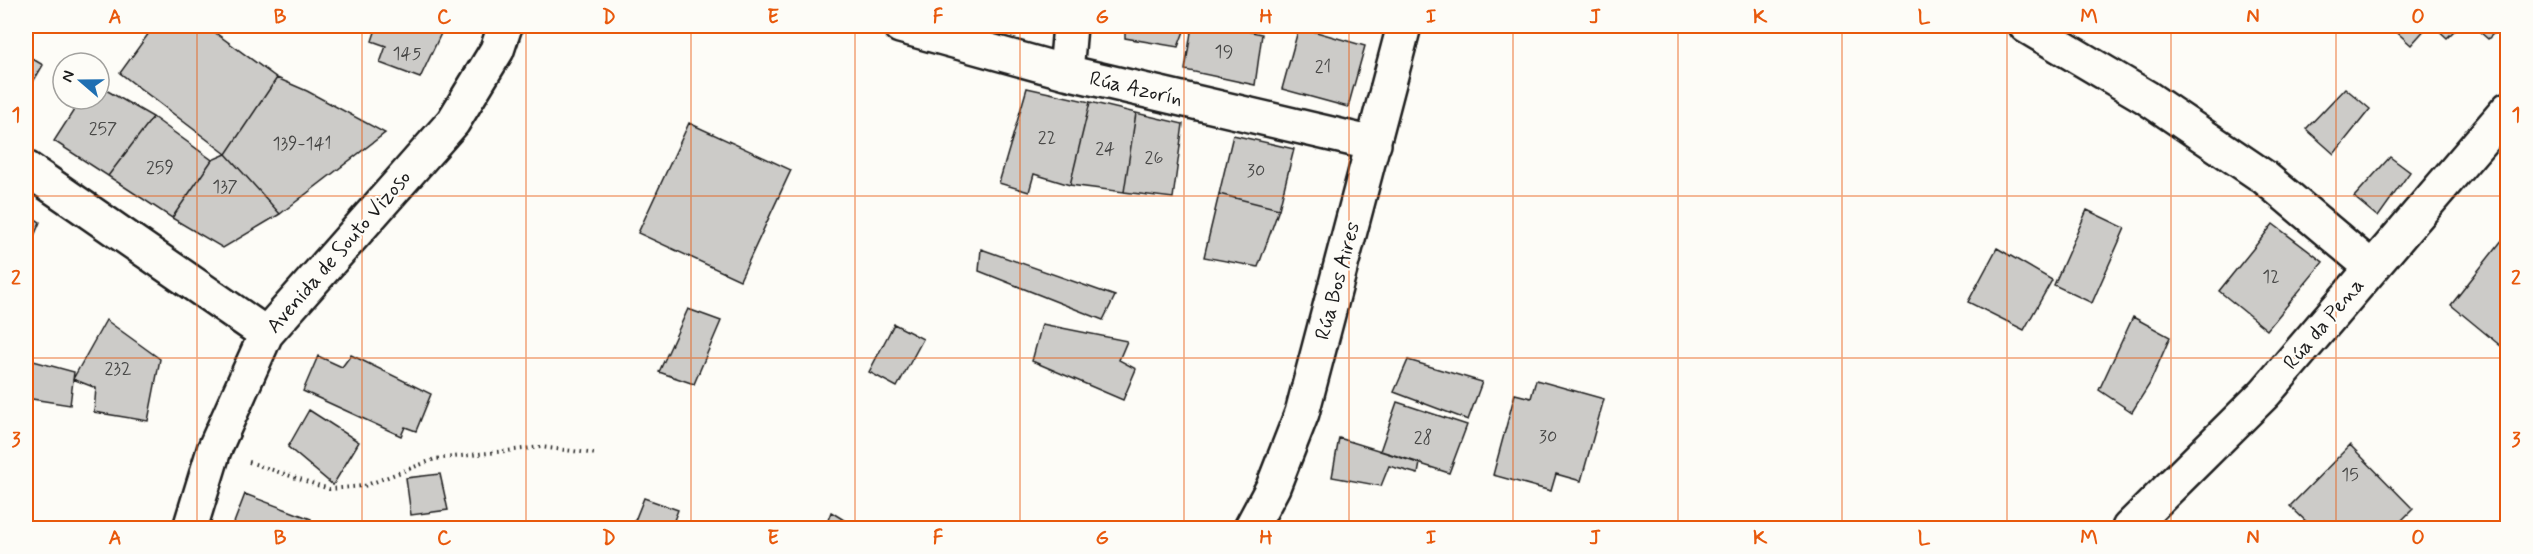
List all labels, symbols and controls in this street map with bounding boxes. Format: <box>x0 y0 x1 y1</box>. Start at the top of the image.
text: A <box>108 4 122 31</box>
text: B <box>274 4 287 31</box>
text: C <box>437 4 452 31</box>
text: D <box>602 4 616 31</box>
text: E <box>767 4 779 31</box>
text: F <box>933 4 944 31</box>
text: G <box>1095 4 1109 31</box>
text: H <box>1259 4 1273 31</box>
text: I <box>1426 4 1436 31</box>
text: J <box>1589 4 1601 31</box>
text: K <box>1753 4 1768 31</box>
text: L <box>1918 4 1931 31</box>
text: M <box>2080 4 2098 31</box>
text: N <box>2246 4 2260 31</box>
text: O <box>2411 4 2425 31</box>
house number: 19 <box>1215 40 1233 64</box>
house number: 145 <box>393 42 421 66</box>
north arrow <box>51 51 111 111</box>
house number: 21 <box>1315 55 1331 79</box>
street label: Rúa Azorín <box>1087 65 1185 113</box>
text: N <box>57 68 80 85</box>
text: 1 <box>12 102 20 129</box>
text: 1 <box>2512 102 2520 129</box>
house number: 257 <box>89 117 117 141</box>
house number: 22 <box>1038 126 1056 150</box>
house number: 139-141 <box>272 132 332 156</box>
house number: 24 <box>1095 137 1115 161</box>
house number: 26 <box>1145 146 1163 170</box>
house number: 259 <box>146 156 174 180</box>
house number: 30 <box>1247 159 1265 183</box>
street label: Avenida de Souto Vizoso <box>260 164 418 340</box>
house number: 137 <box>212 175 238 199</box>
street label: Rúa Bos Aires <box>1309 219 1367 343</box>
text: 2 <box>11 265 21 292</box>
house number: 12 <box>2262 265 2280 289</box>
text: 2 <box>2511 265 2521 292</box>
street label: Rúa da Pena <box>2277 272 2371 376</box>
house number: 232 <box>104 357 132 381</box>
house number: 30 <box>1539 425 1557 449</box>
house number: 28 <box>1414 426 1432 450</box>
text: 3 <box>11 427 21 454</box>
text: 3 <box>2511 427 2521 454</box>
house number: 15 <box>2341 463 2359 487</box>
text: A <box>108 525 122 552</box>
text: B <box>274 525 287 552</box>
text: C <box>437 525 452 552</box>
text: D <box>602 525 616 552</box>
text: E <box>767 525 779 552</box>
text: F <box>933 525 944 552</box>
text: G <box>1095 525 1109 552</box>
text: H <box>1259 525 1273 552</box>
text: I <box>1426 525 1436 552</box>
text: J <box>1589 525 1601 552</box>
text: K <box>1753 525 1768 552</box>
text: L <box>1918 525 1931 552</box>
text: M <box>2080 525 2098 552</box>
text: N <box>2246 525 2260 552</box>
text: O <box>2411 525 2425 552</box>

